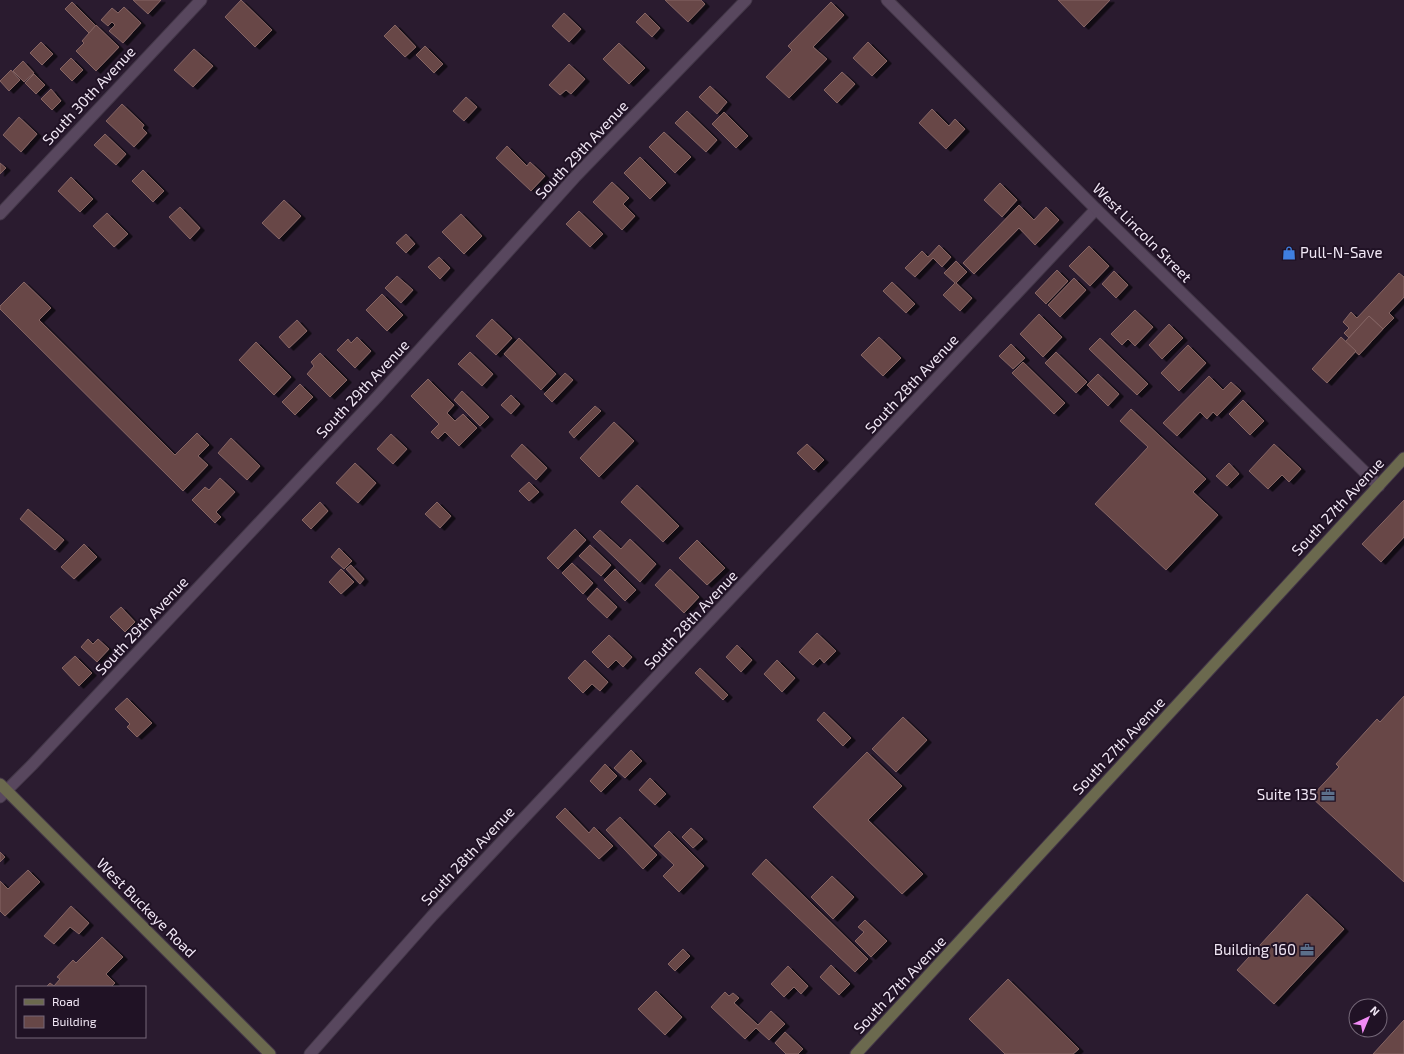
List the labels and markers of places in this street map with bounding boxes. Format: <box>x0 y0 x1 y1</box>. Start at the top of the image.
place label: Pull-N-Save <box>1300 243 1382 261</box>
shop icon: Pull-N-Save <box>1281 245 1297 261</box>
place label: Suite 135 <box>1257 785 1317 803</box>
office icon: Suite 135 <box>1320 787 1336 803</box>
place label: Building 160 <box>1214 940 1296 958</box>
office icon: Building 160 <box>1299 942 1315 958</box>

